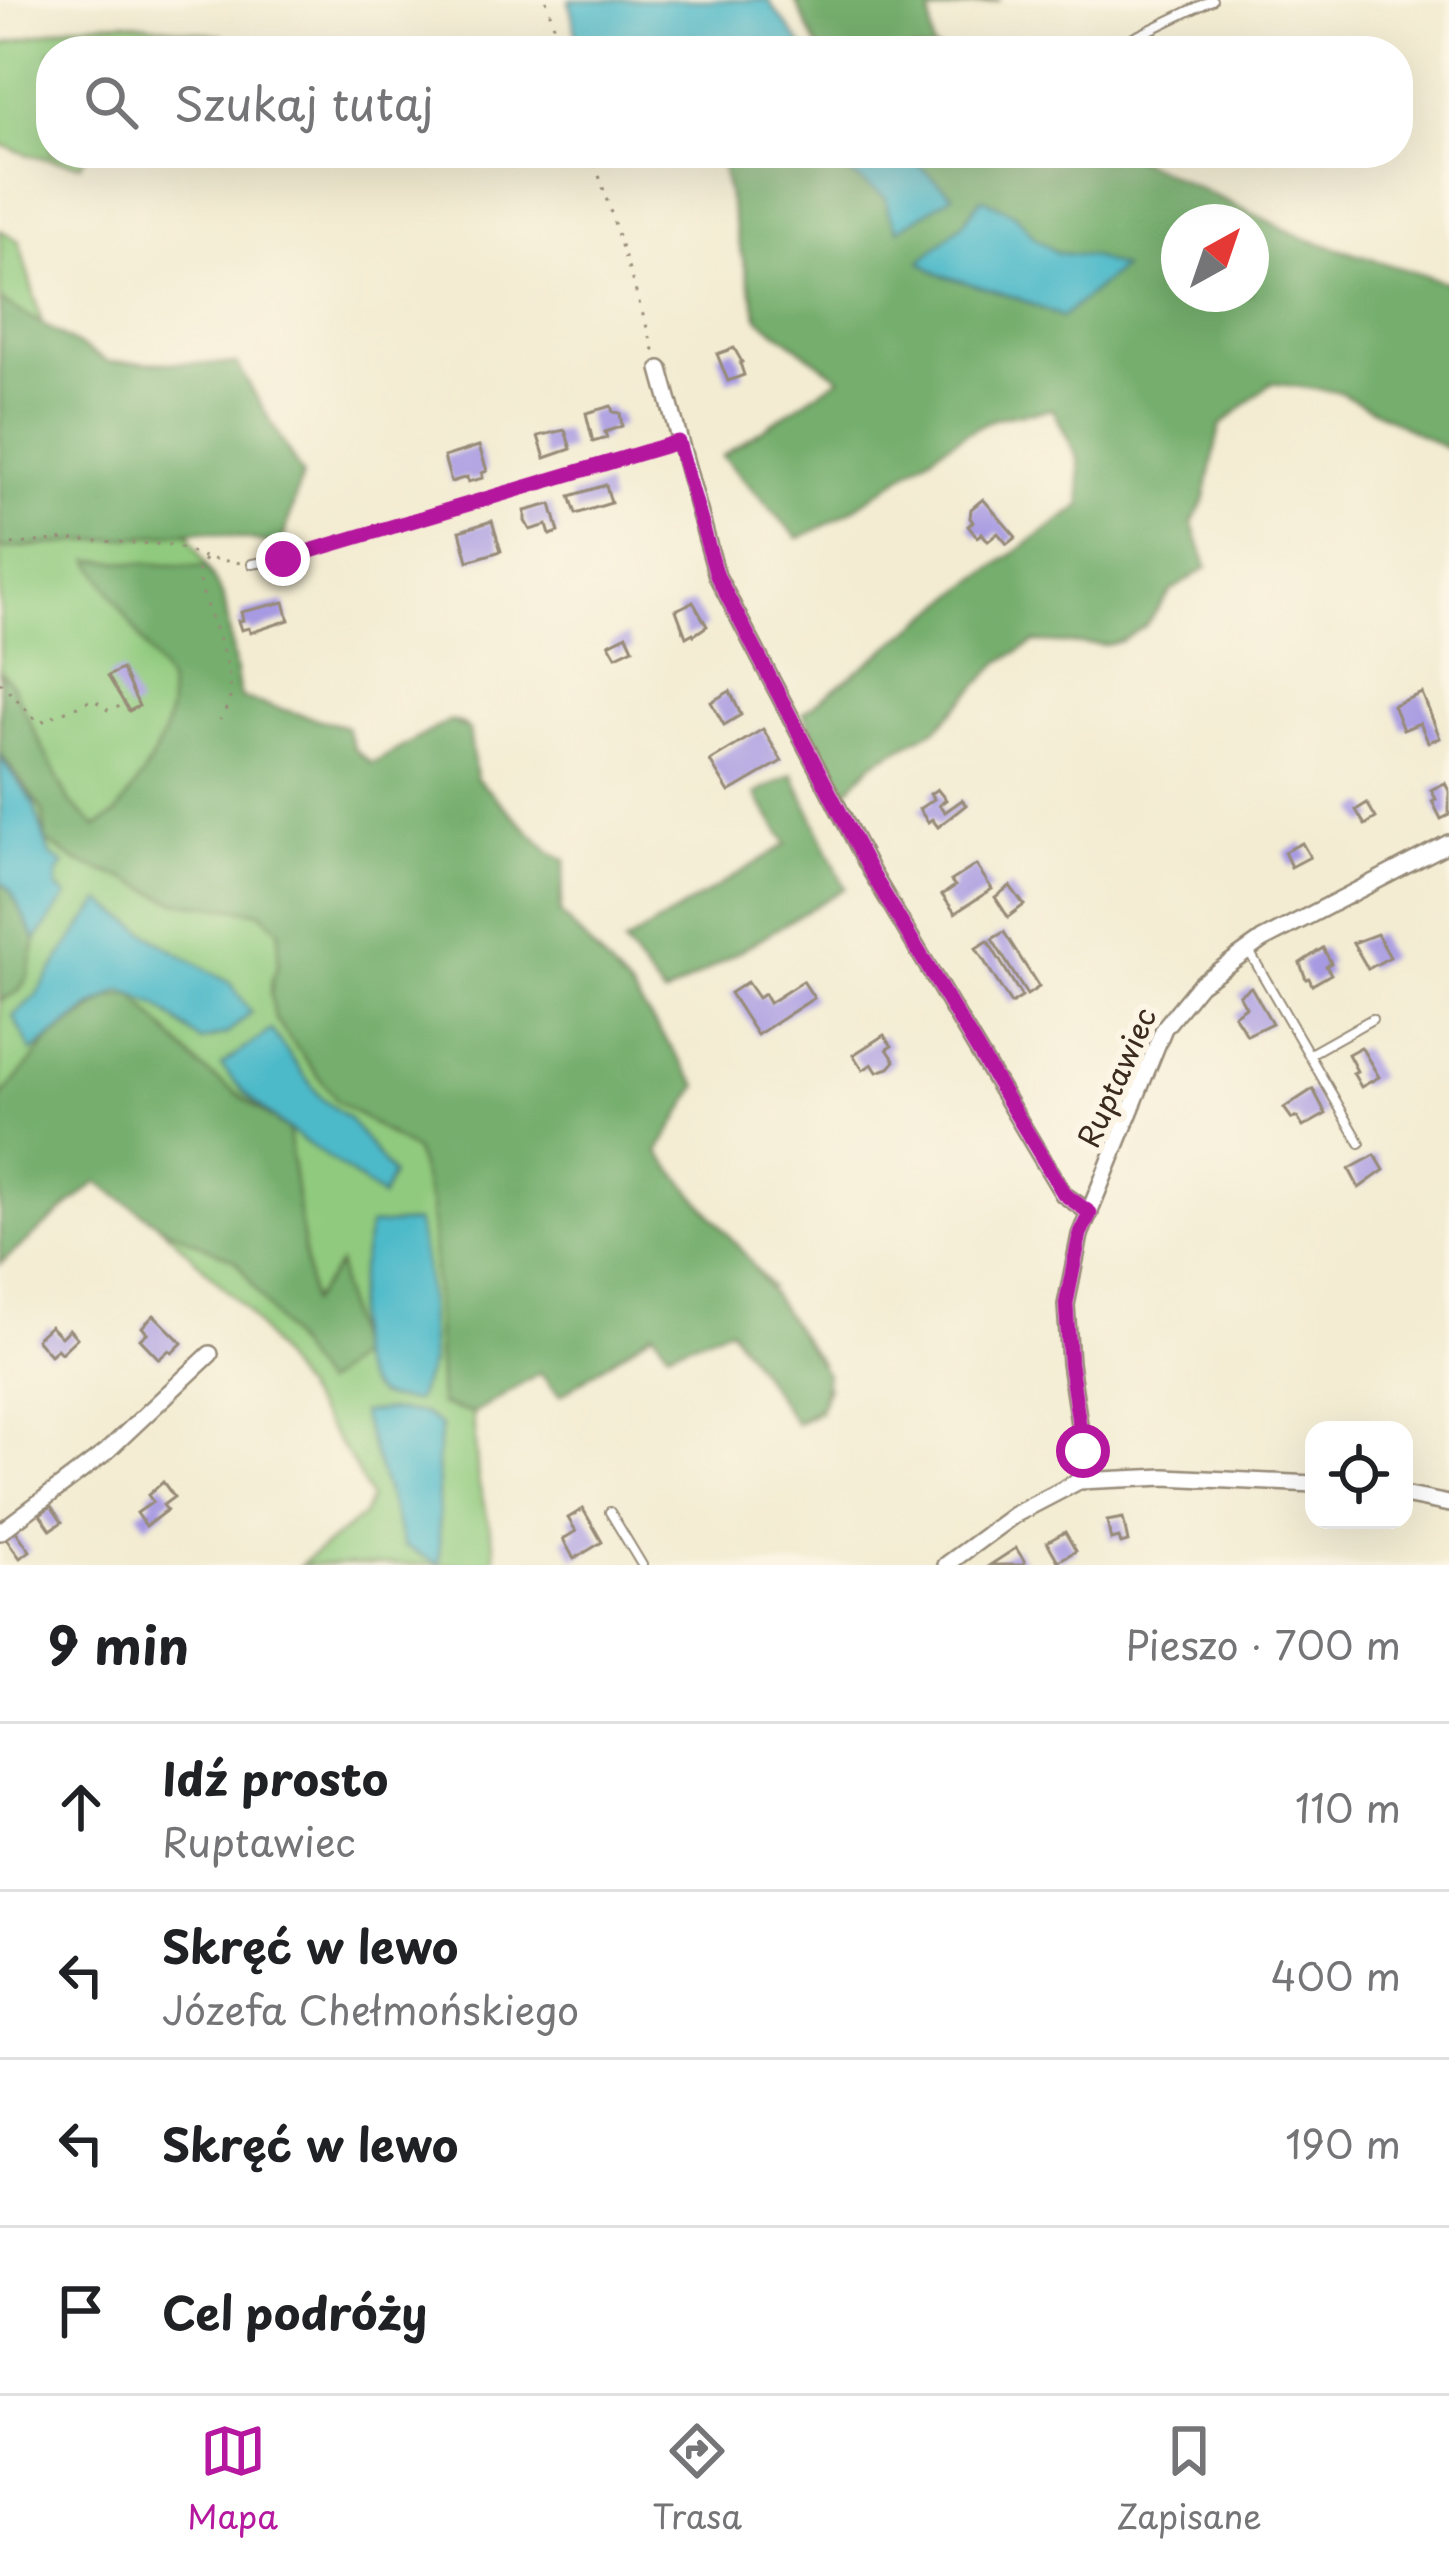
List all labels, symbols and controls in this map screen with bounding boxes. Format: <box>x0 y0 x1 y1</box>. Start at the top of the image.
search box <box>36 36 1413 168</box>
text: Szukaj tutaj <box>174 68 434 136</box>
icon: search <box>78 69 144 135</box>
north arrow <box>1161 204 1269 312</box>
route end <box>256 532 310 586</box>
street label: Ruptawiec <box>1065 1000 1167 1154</box>
map controls <box>1305 1421 1413 1529</box>
button: locate <box>1305 1421 1413 1529</box>
route start <box>1056 1424 1110 1478</box>
text: 9 min <box>48 1605 189 1682</box>
text: Pieszo · 700 m <box>1125 1614 1401 1673</box>
text: Idź prosto <box>162 1743 388 1811</box>
icon: ahead <box>48 1774 114 1840</box>
text: 110 m <box>1295 1777 1401 1836</box>
text: Ruptawiec <box>162 1811 356 1870</box>
text: Skręć w lewo <box>162 1911 459 1979</box>
icon: left <box>48 1942 114 2008</box>
text: 400 m <box>1271 1945 1401 2004</box>
text: Józefa Chełmońskiego <box>162 1979 579 2038</box>
text: Skręć w lewo <box>162 2109 459 2177</box>
icon: left <box>48 2110 114 2176</box>
text: 190 m <box>1285 2113 1401 2172</box>
text: Cel podróży <box>162 2277 427 2345</box>
icon: arrive <box>48 2278 114 2344</box>
tab: Mapa <box>187 2418 278 2540</box>
tab: Trasa <box>652 2418 742 2540</box>
tab: Zapisane <box>1116 2418 1262 2540</box>

